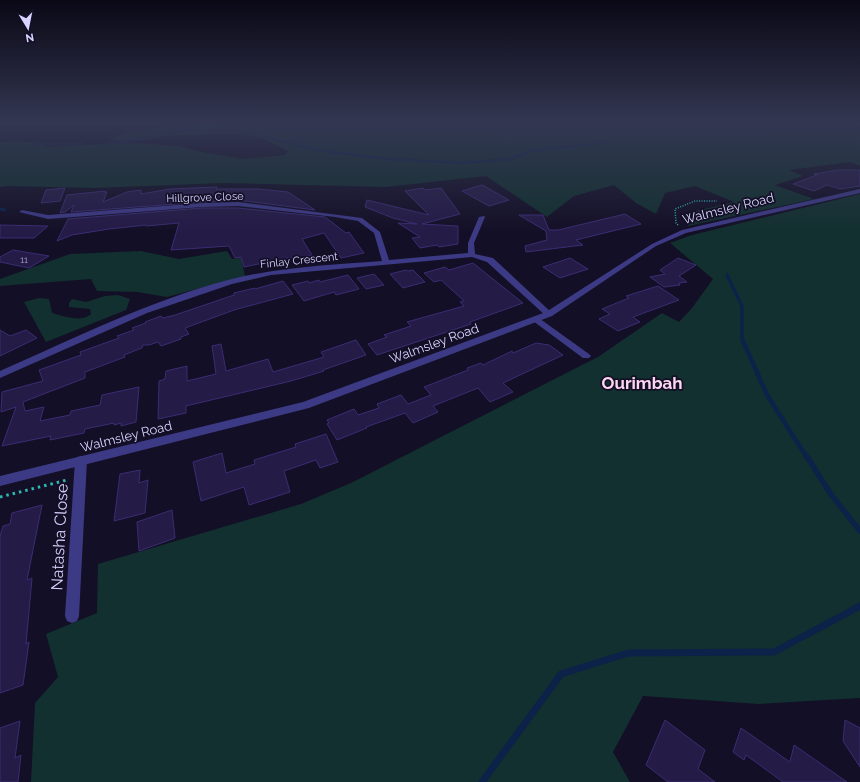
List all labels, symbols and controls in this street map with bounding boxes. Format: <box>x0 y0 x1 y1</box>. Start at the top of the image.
north arrow <box>8 8 48 48</box>
text: N <box>24 30 35 44</box>
street label: Hillgrove Close <box>166 190 244 205</box>
street label: Walmsley Road <box>681 190 776 227</box>
street label: Finlay Crescent <box>260 250 339 271</box>
house number: 11 <box>20 255 28 265</box>
street label: Walmsley Road <box>387 320 481 367</box>
district label: Ourimbah <box>602 373 682 393</box>
street label: Walmsley Road <box>79 418 174 455</box>
street label: Natasha Close <box>47 483 72 591</box>

